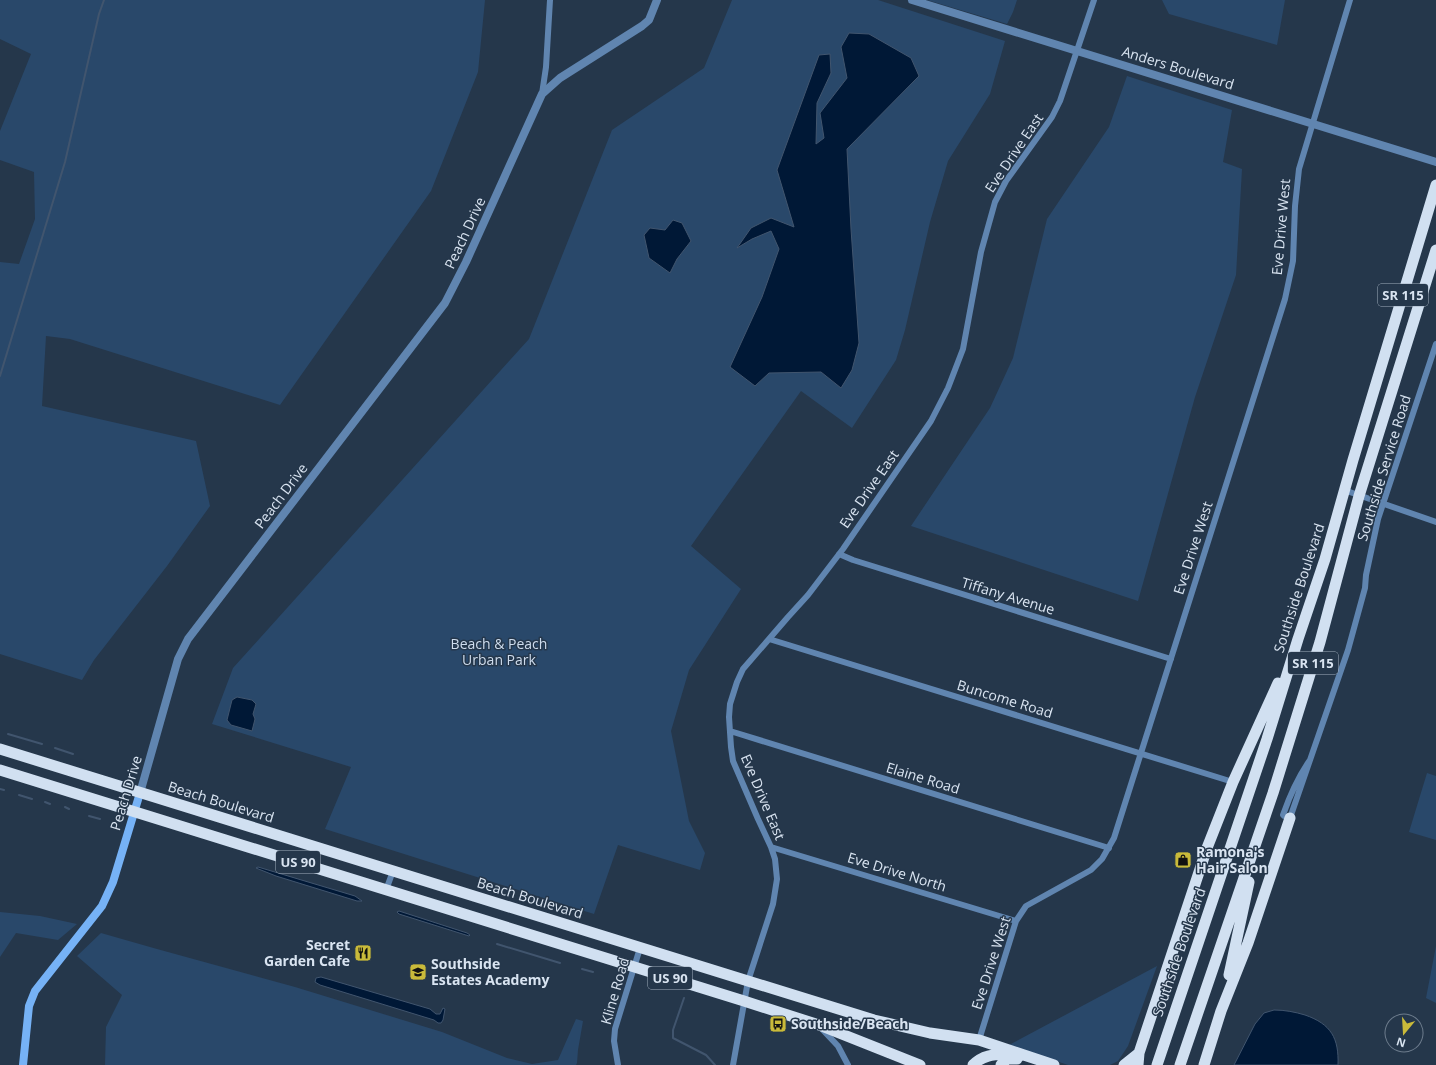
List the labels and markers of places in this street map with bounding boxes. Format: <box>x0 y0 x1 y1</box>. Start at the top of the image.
place label: Ramona's Hair Salon <box>1196 842 1268 877</box>
shop icon: Ramona's Hair Salon <box>1173 850 1193 870</box>
place label: Secret Garden Cafe <box>264 935 350 970</box>
restaurant icon: Secret Garden Cafe <box>353 943 373 963</box>
place label: Southside Estates Academy <box>431 954 549 989</box>
school or university icon: Southside Estates Academy <box>408 962 428 982</box>
bus stop icon: Southside/Beach <box>768 1014 788 1034</box>
place label: Southside/Beach <box>791 1014 909 1033</box>

